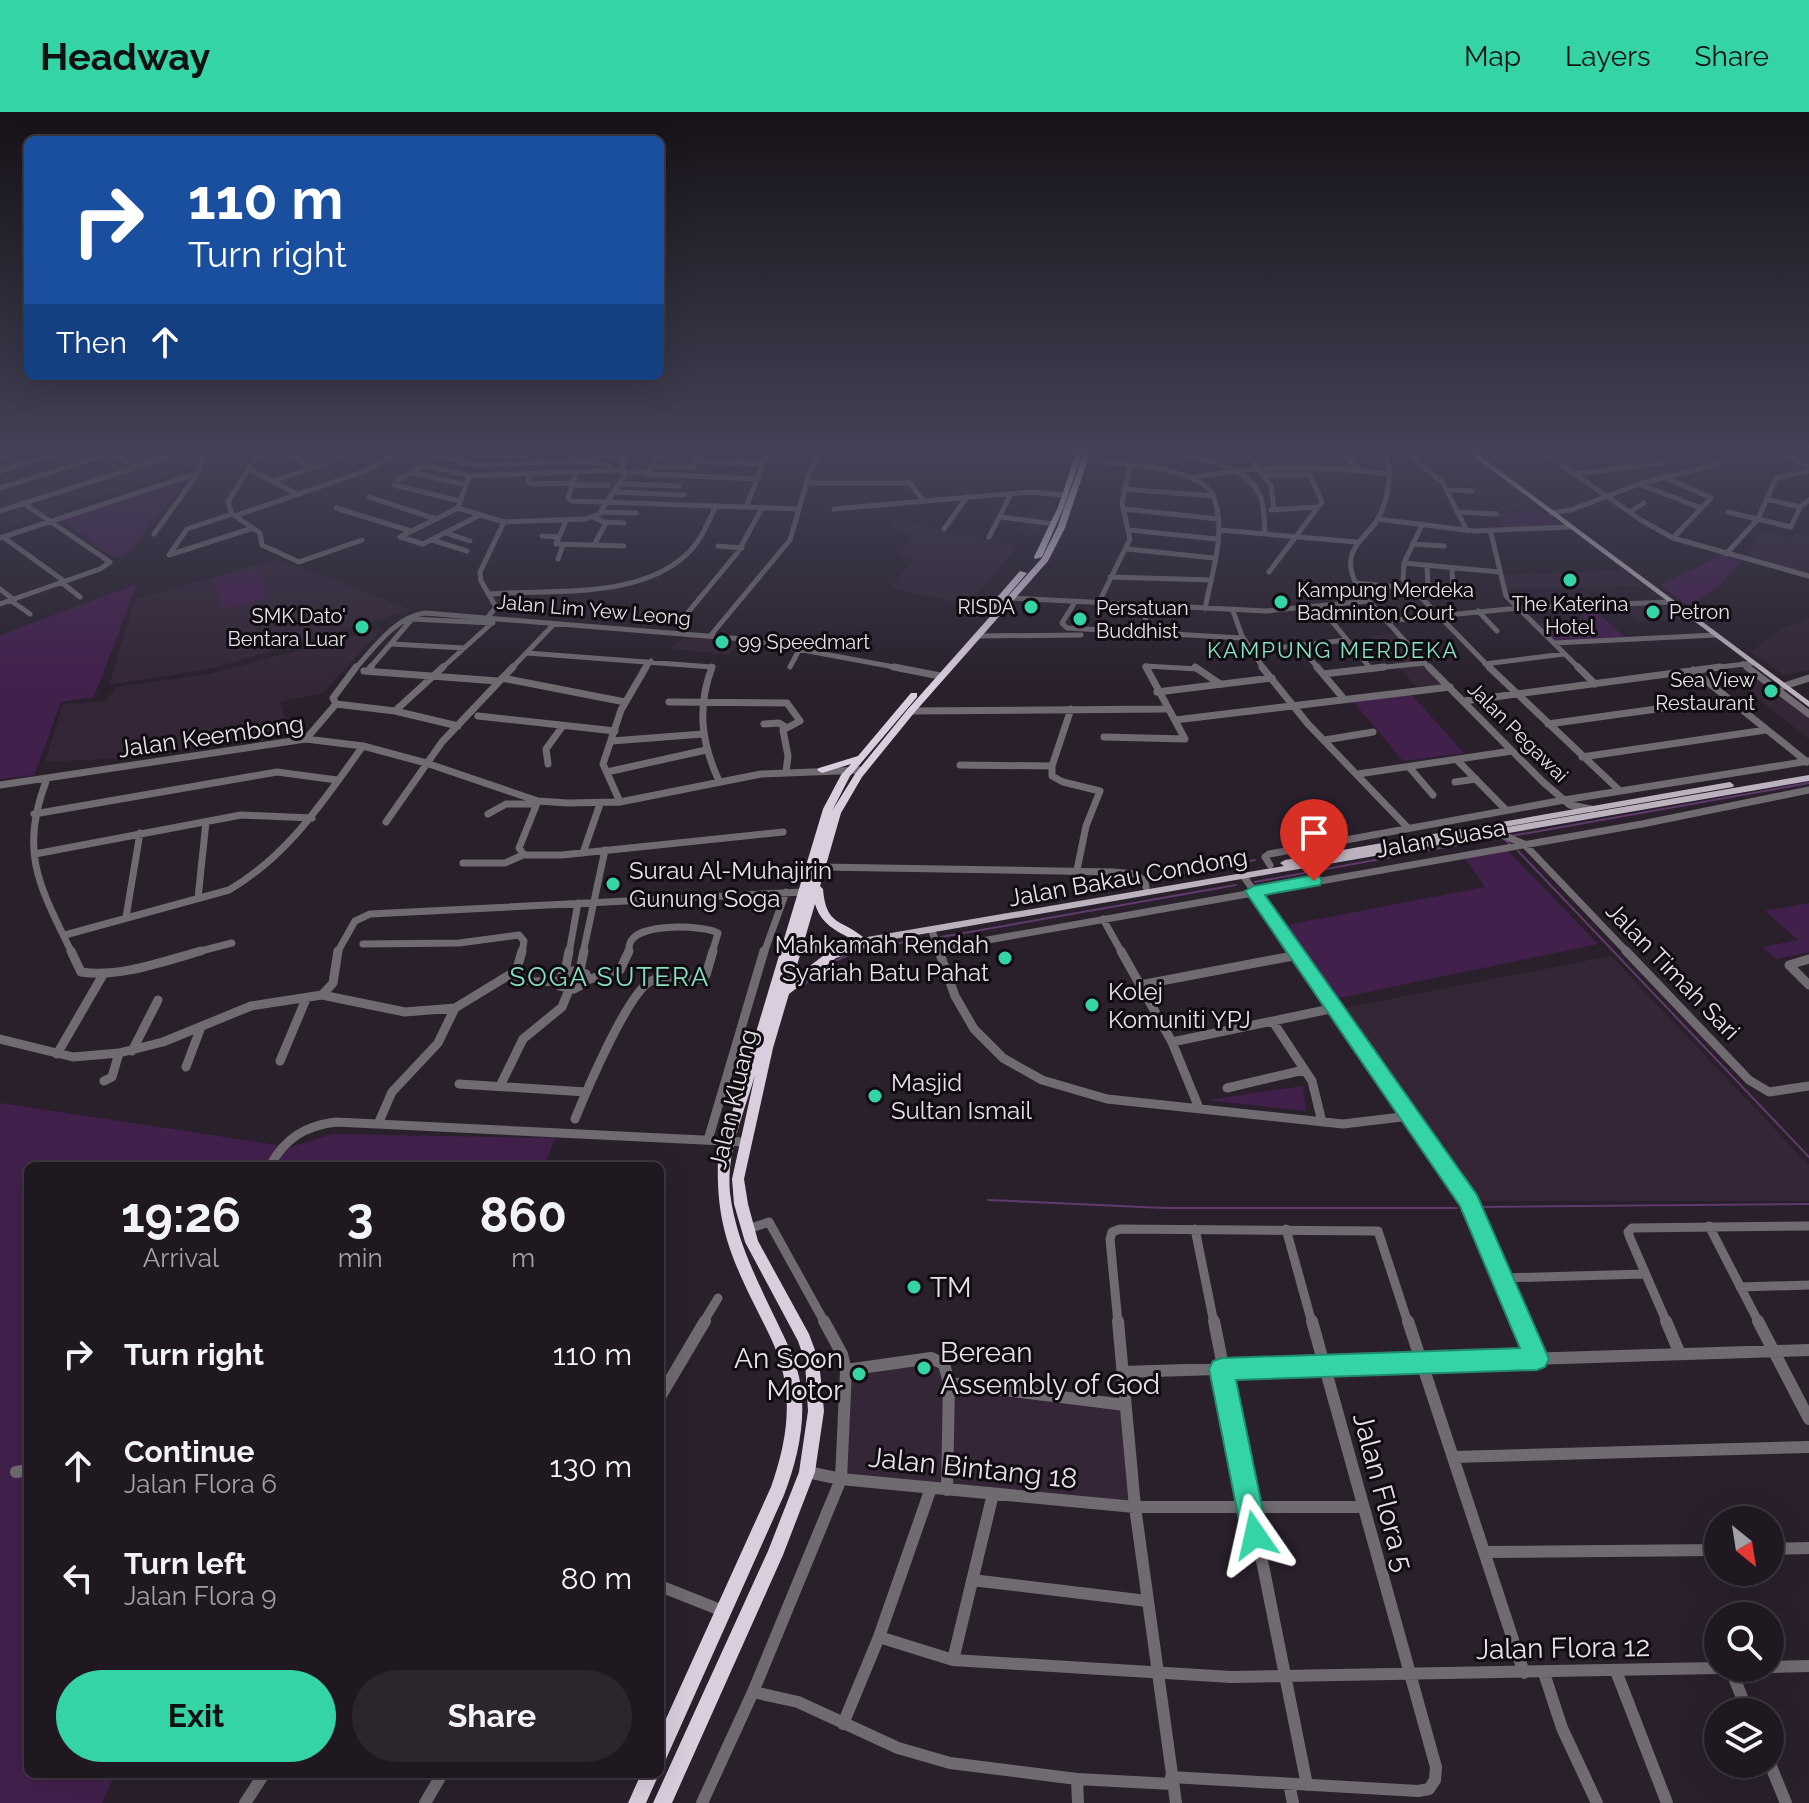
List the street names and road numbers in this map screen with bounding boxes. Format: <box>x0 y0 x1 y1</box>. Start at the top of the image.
street label: Jalan Lim Yew Leong <box>496 590 692 630</box>
street label: Jalan Pegawai <box>1463 677 1573 787</box>
street label: Jalan Keembong <box>116 709 306 763</box>
street label: Jalan Suasa <box>1374 812 1508 864</box>
street label: Jalan Bakau Condong <box>1006 842 1250 912</box>
street label: Jalan Timah Sari <box>1600 896 1746 1046</box>
street label: Jalan Kluang <box>703 1026 763 1172</box>
street label: Jalan Flora 5 <box>1346 1409 1420 1575</box>
street label: Jalan Bintang 18 <box>867 1441 1079 1495</box>
street label: Jalan Flora 12 <box>1476 1630 1650 1666</box>

